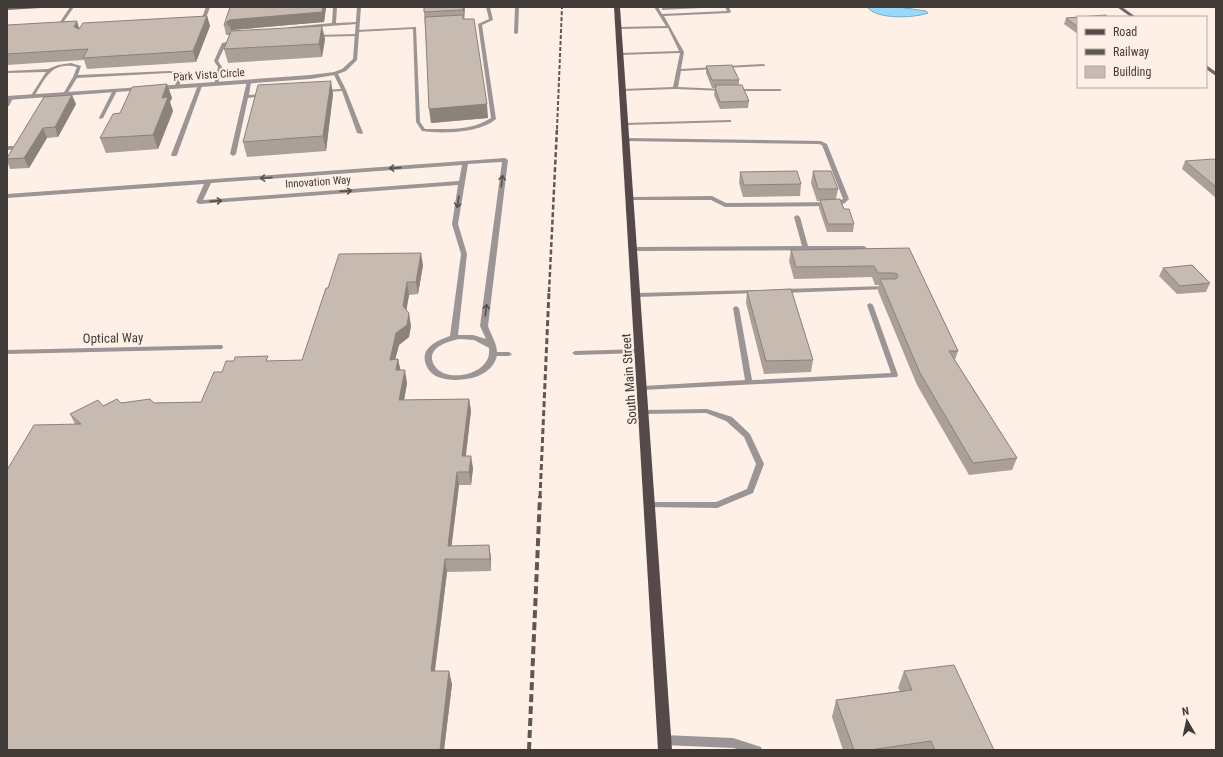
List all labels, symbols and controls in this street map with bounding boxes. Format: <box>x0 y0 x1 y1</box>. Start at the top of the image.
legend <box>1077 16 1207 88</box>
text: Road <box>1113 25 1137 39</box>
text: Railway <box>1113 45 1149 59</box>
text: Building <box>1113 65 1151 79</box>
street label: Park Vista Circle <box>173 66 245 84</box>
one-way arrow <box>389 165 402 172</box>
street label: Innovation Way <box>285 173 352 191</box>
one-way arrow <box>260 174 273 181</box>
one-way arrow <box>498 175 506 188</box>
one-way arrow <box>339 188 352 195</box>
one-way arrow <box>454 195 462 208</box>
one-way arrow <box>209 197 222 204</box>
one-way arrow <box>482 304 490 317</box>
street label: Optical Way <box>83 330 144 346</box>
street label: South Main Street <box>618 333 640 425</box>
north arrow <box>1167 701 1207 741</box>
text: N <box>1181 705 1190 719</box>

